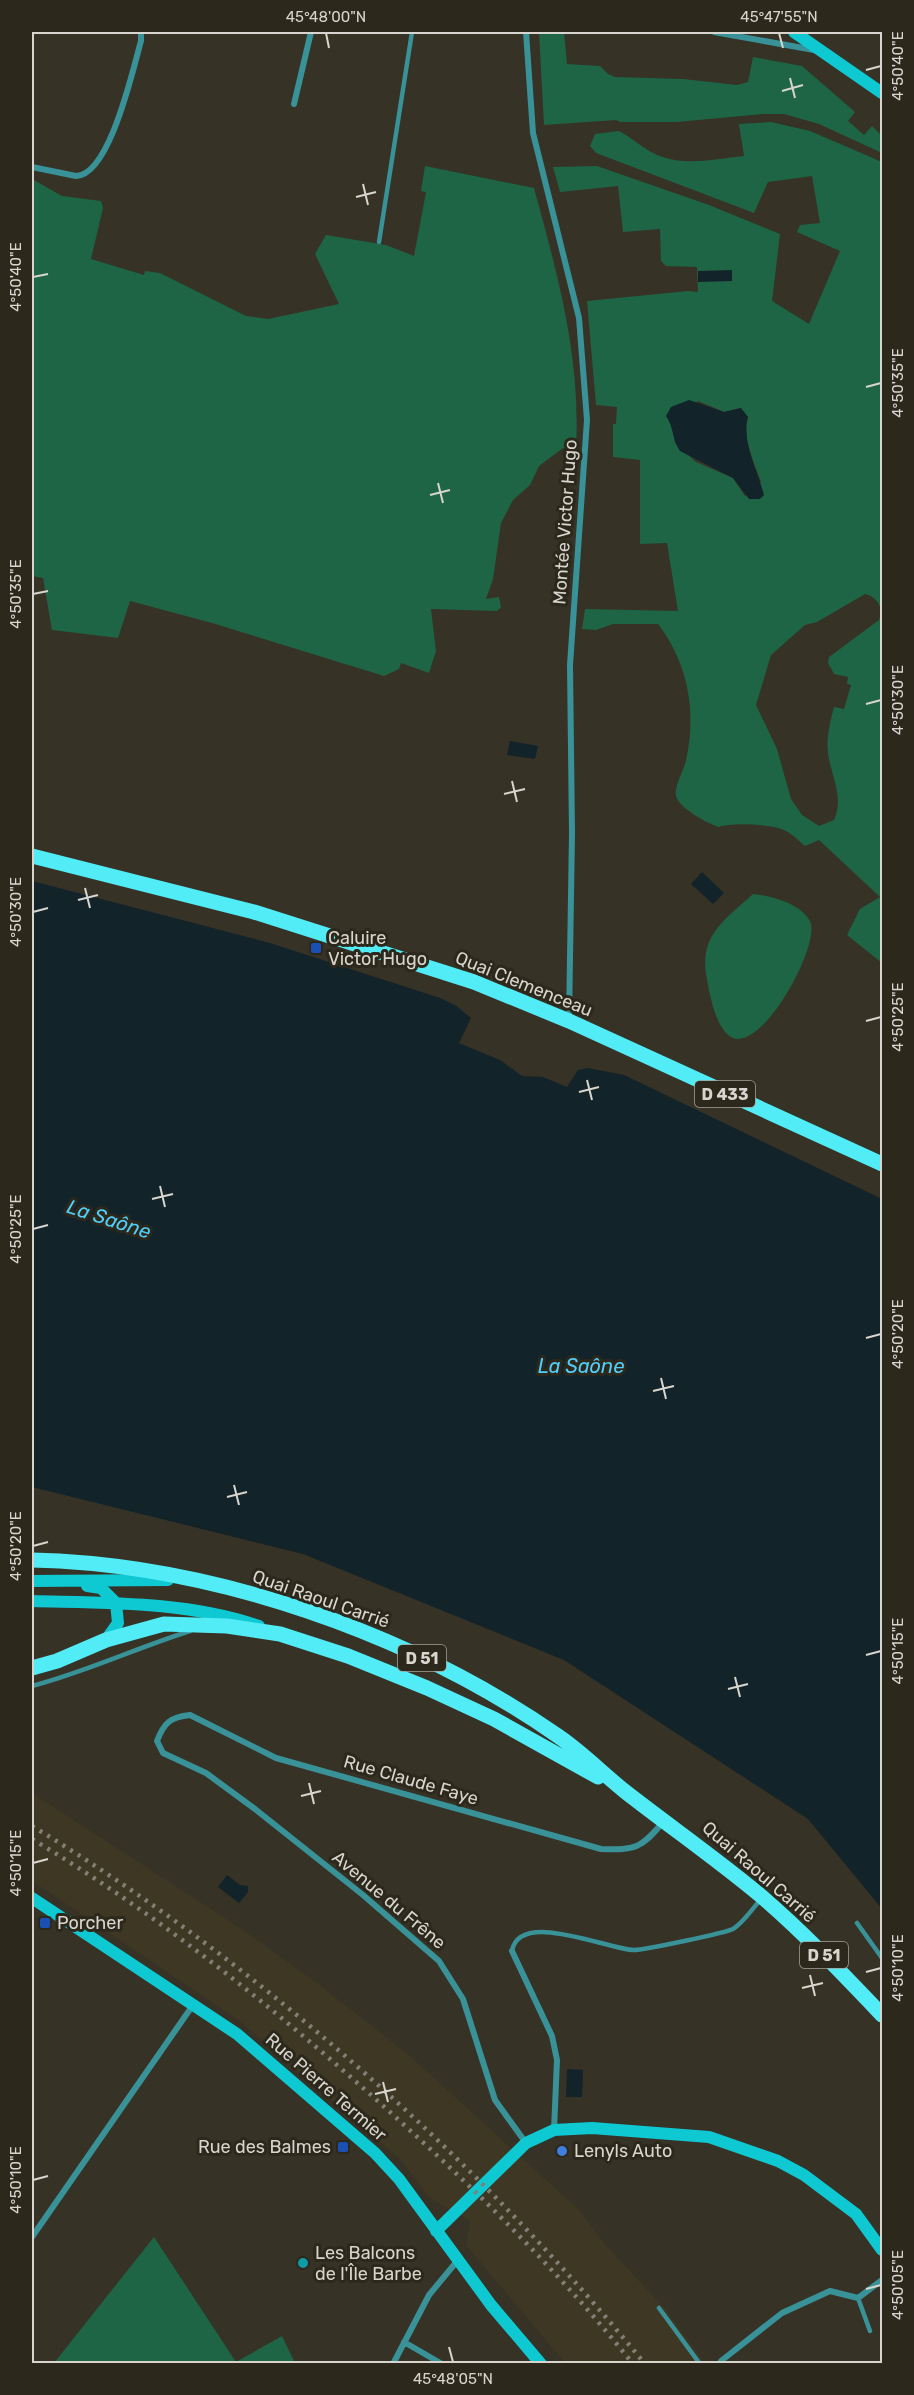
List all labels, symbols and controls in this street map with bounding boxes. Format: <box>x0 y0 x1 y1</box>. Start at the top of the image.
text: 45°48'00"N <box>286 8 366 26</box>
text: 45°47'55"N <box>740 8 818 26</box>
text: 4°50'40"E <box>889 31 907 101</box>
text: 4°50'40"E <box>7 242 25 312</box>
text: 4°50'35"E <box>889 348 907 418</box>
street label: Montée Victor Hugo <box>548 439 582 605</box>
text: 4°50'35"E <box>7 559 25 629</box>
text: 4°50'30"E <box>889 665 907 735</box>
text: 4°50'30"E <box>7 877 25 947</box>
place label: Caluire Victor Hugo <box>328 927 427 970</box>
marker: Caluire Victor Hugo <box>309 941 323 955</box>
street label: Quai Clemenceau <box>452 946 596 1022</box>
text: 4°50'25"E <box>889 982 907 1052</box>
road number: D 433 <box>695 1081 755 1107</box>
text: 4°50'25"E <box>7 1194 25 1264</box>
water label: La Saône <box>64 1194 154 1244</box>
text: 4°50'20"E <box>889 1299 907 1369</box>
water label: La Saône <box>538 1354 624 1378</box>
text: 4°50'20"E <box>7 1511 25 1581</box>
street label: Quai Raoul Carrié <box>250 1565 392 1633</box>
text: 4°50'15"E <box>889 1618 907 1684</box>
road number: D 51 <box>398 1645 446 1671</box>
street label: Rue Claude Faye <box>341 1750 481 1810</box>
street label: Quai Raoul Carrié <box>698 1817 820 1927</box>
text: 4°50'15"E <box>7 1830 25 1896</box>
street label: Avenue du Frêne <box>328 1846 450 1954</box>
place label: Porcher <box>57 1912 123 1934</box>
marker: Porcher <box>38 1916 52 1930</box>
text: 4°50'10"E <box>889 1934 907 2002</box>
road number: D 51 <box>800 1942 848 1968</box>
street label: Rue Pierre Termier <box>261 2028 391 2146</box>
place label: Rue des Balmes <box>198 2136 331 2158</box>
marker: Rue des Balmes <box>336 2140 350 2154</box>
place label: Lenyls Auto <box>574 2140 672 2162</box>
marker: Lenyls Auto <box>555 2144 569 2158</box>
text: 4°50'10"E <box>7 2146 25 2214</box>
place label: Les Balcons de l'Île Barbe <box>315 2242 422 2285</box>
text: 4°50'05"E <box>889 2250 907 2320</box>
marker: Les Balcons de l'Île Barbe <box>296 2256 310 2270</box>
text: 45°48'05"N <box>413 2370 493 2388</box>

